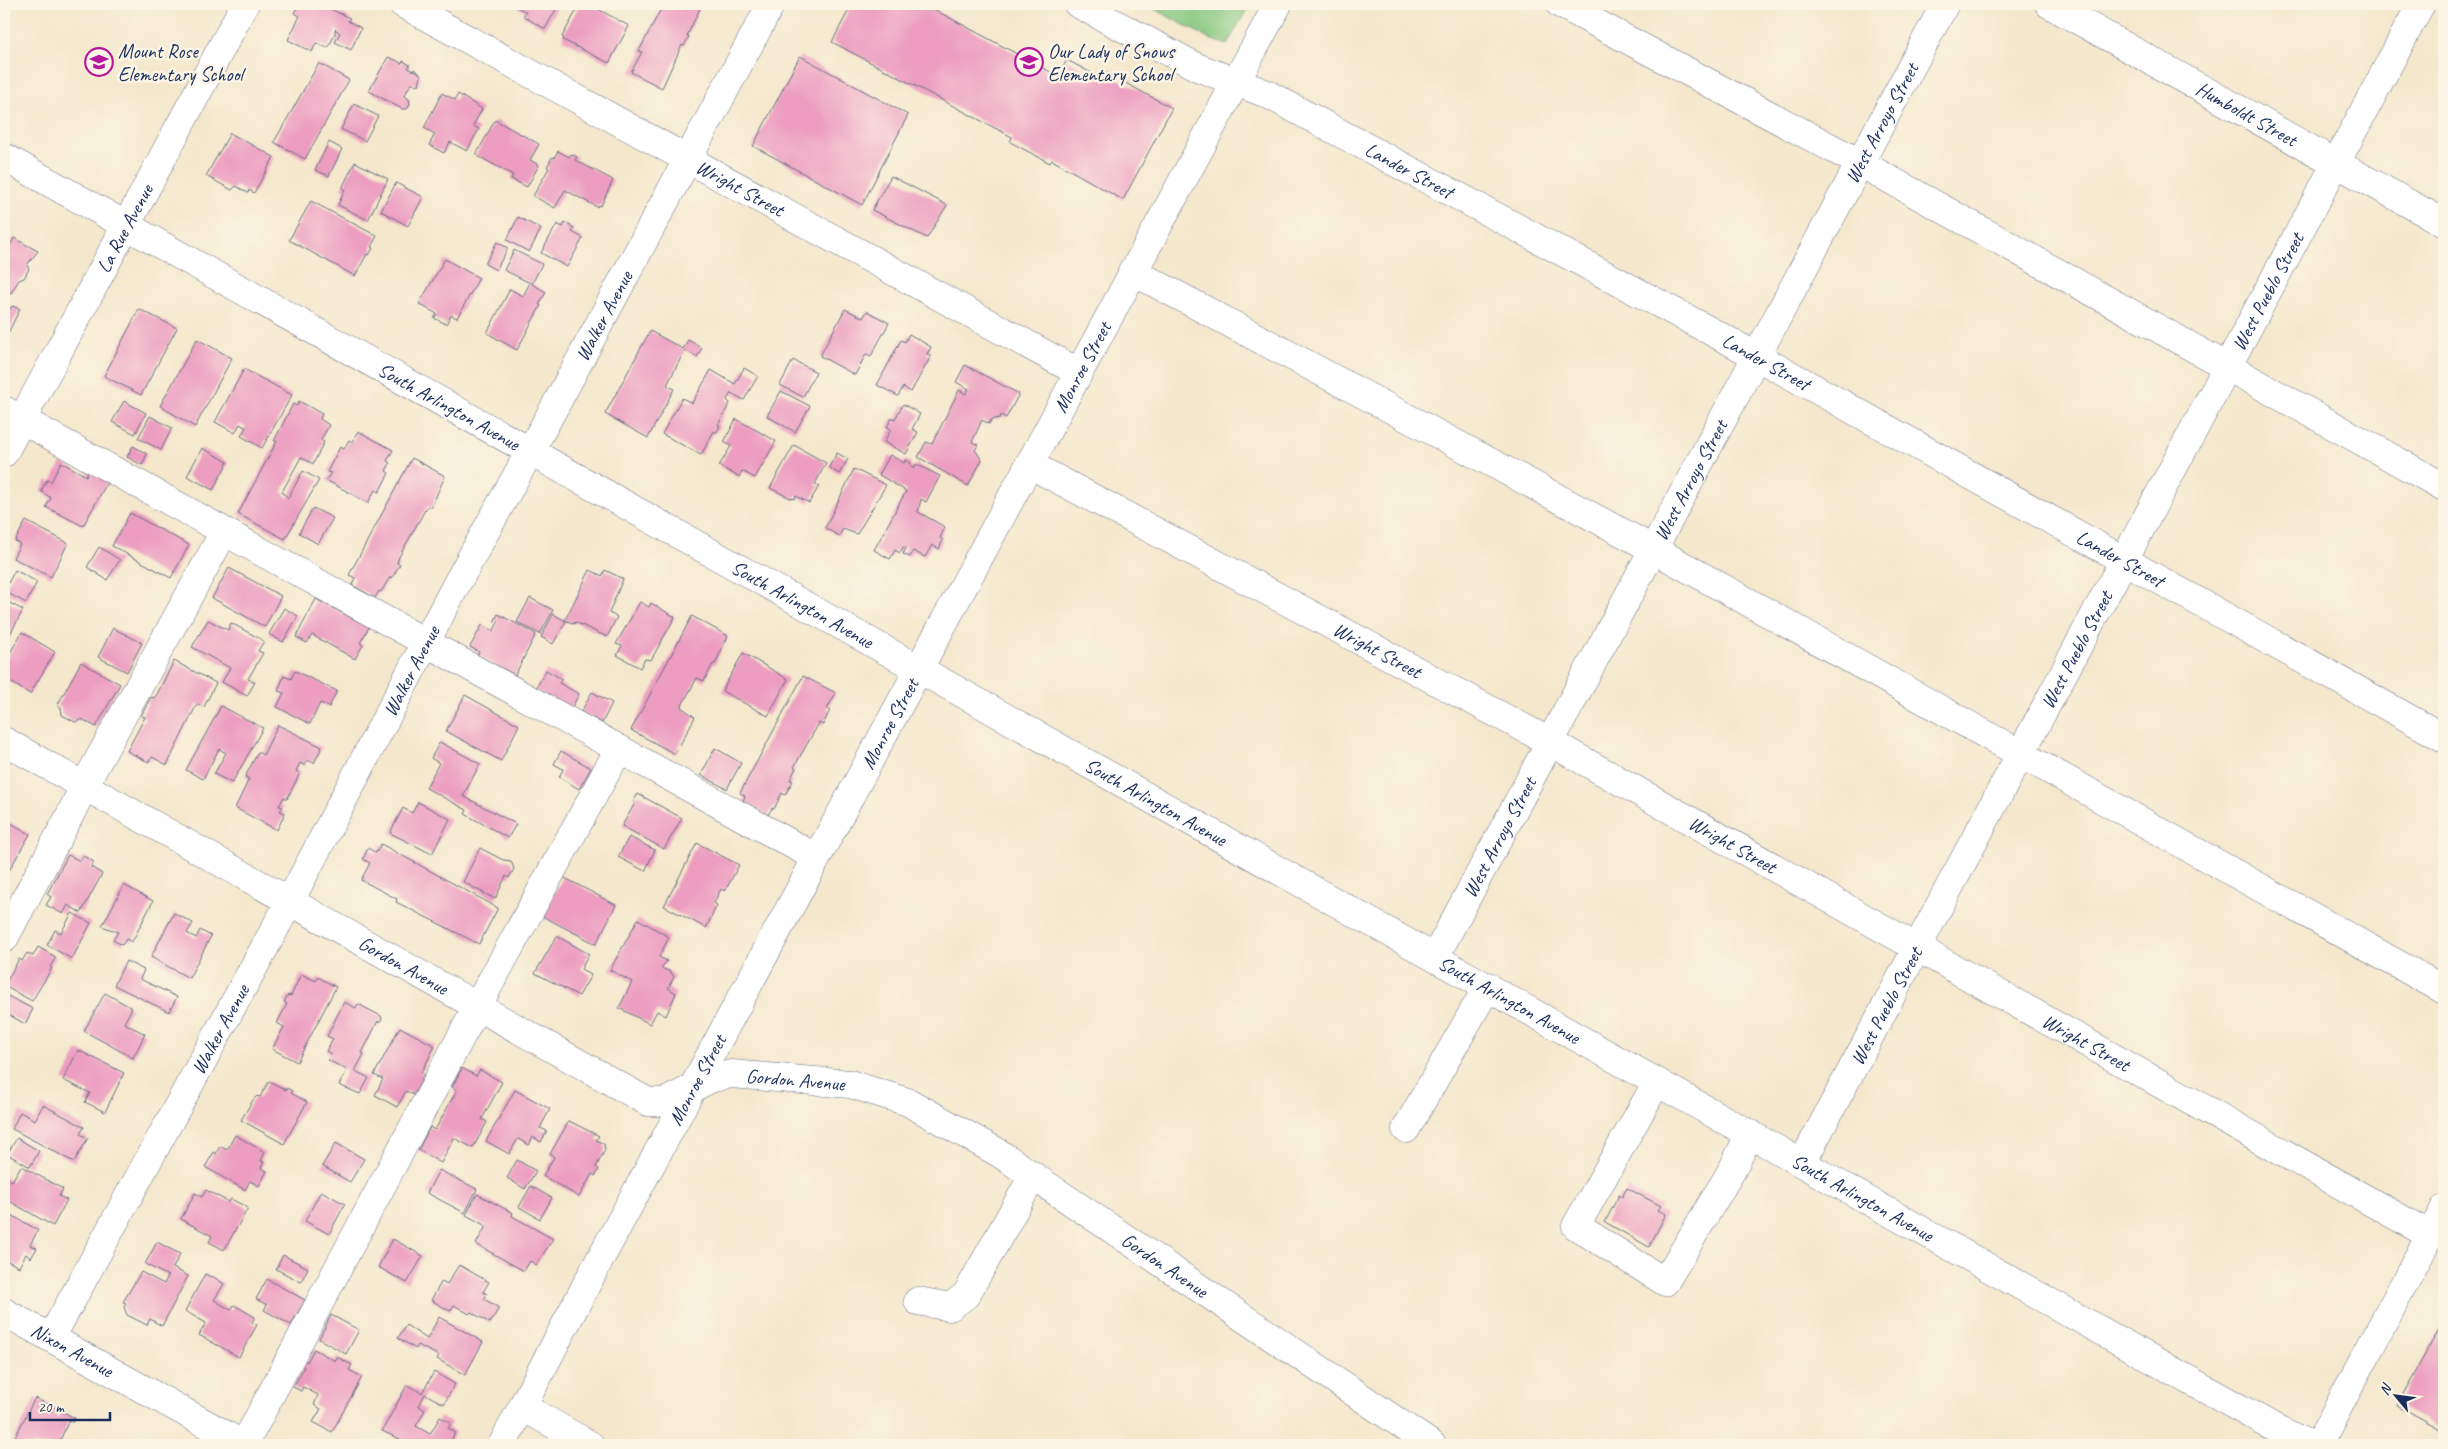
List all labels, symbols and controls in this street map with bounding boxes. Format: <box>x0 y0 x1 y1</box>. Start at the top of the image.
place label: Mount Rose Elementary School <box>118 39 246 87</box>
place label: Our Lady of Snows Elementary School <box>1048 39 1176 87</box>
school or university icon: Mount Rose Elementary School <box>84 47 114 77</box>
school or university icon: Our Lady of Snows Elementary School <box>1014 47 1044 77</box>
street label: West Arroyo Street <box>1839 57 1925 188</box>
street label: Humboldt Street <box>2192 76 2303 153</box>
street label: Lander Street <box>1361 137 1460 206</box>
street label: Wright Street <box>692 154 790 223</box>
street label: La Rue Avenue <box>91 179 160 277</box>
street label: West Pueblo Street <box>2226 227 2311 355</box>
street label: Walker Avenue <box>570 265 639 365</box>
street label: Monroe Street <box>1048 316 1118 417</box>
street label: Lander Street <box>1718 328 1817 398</box>
street label: South Arlington Avenue <box>374 357 525 457</box>
street label: West Arroyo Street <box>1648 414 1734 545</box>
street label: Lander Street <box>2072 524 2171 595</box>
street label: South Arlington Avenue <box>727 555 879 655</box>
street label: West Pueblo Street <box>2035 585 2119 713</box>
street label: Wright Street <box>1329 617 1428 685</box>
street label: Walker Avenue <box>377 620 446 721</box>
street label: Monroe Street <box>855 672 926 773</box>
street label: South Arlington Avenue <box>1080 753 1232 852</box>
street label: West Arroyo Street <box>1457 771 1543 902</box>
street label: Wright Street <box>1684 810 1783 880</box>
street label: Gordon Avenue <box>354 930 454 1001</box>
street label: West Pueblo Street <box>1845 941 1929 1069</box>
street label: South Arlington Avenue <box>1434 950 1586 1050</box>
street label: Walker Avenue <box>186 979 256 1079</box>
street label: Wright Street <box>2038 1008 2136 1078</box>
street label: Monroe Street <box>663 1028 733 1130</box>
street label: Gordon Avenue <box>745 1063 847 1097</box>
street label: South Arlington Avenue <box>1787 1148 1939 1248</box>
street label: Gordon Avenue <box>1117 1227 1214 1304</box>
street label: Nixon Avenue <box>27 1318 119 1384</box>
north arrow <box>2370 1372 2420 1422</box>
text: N <box>2376 1380 2396 1398</box>
scale bar <box>30 1389 110 1421</box>
text: 20 m <box>38 1398 65 1417</box>

